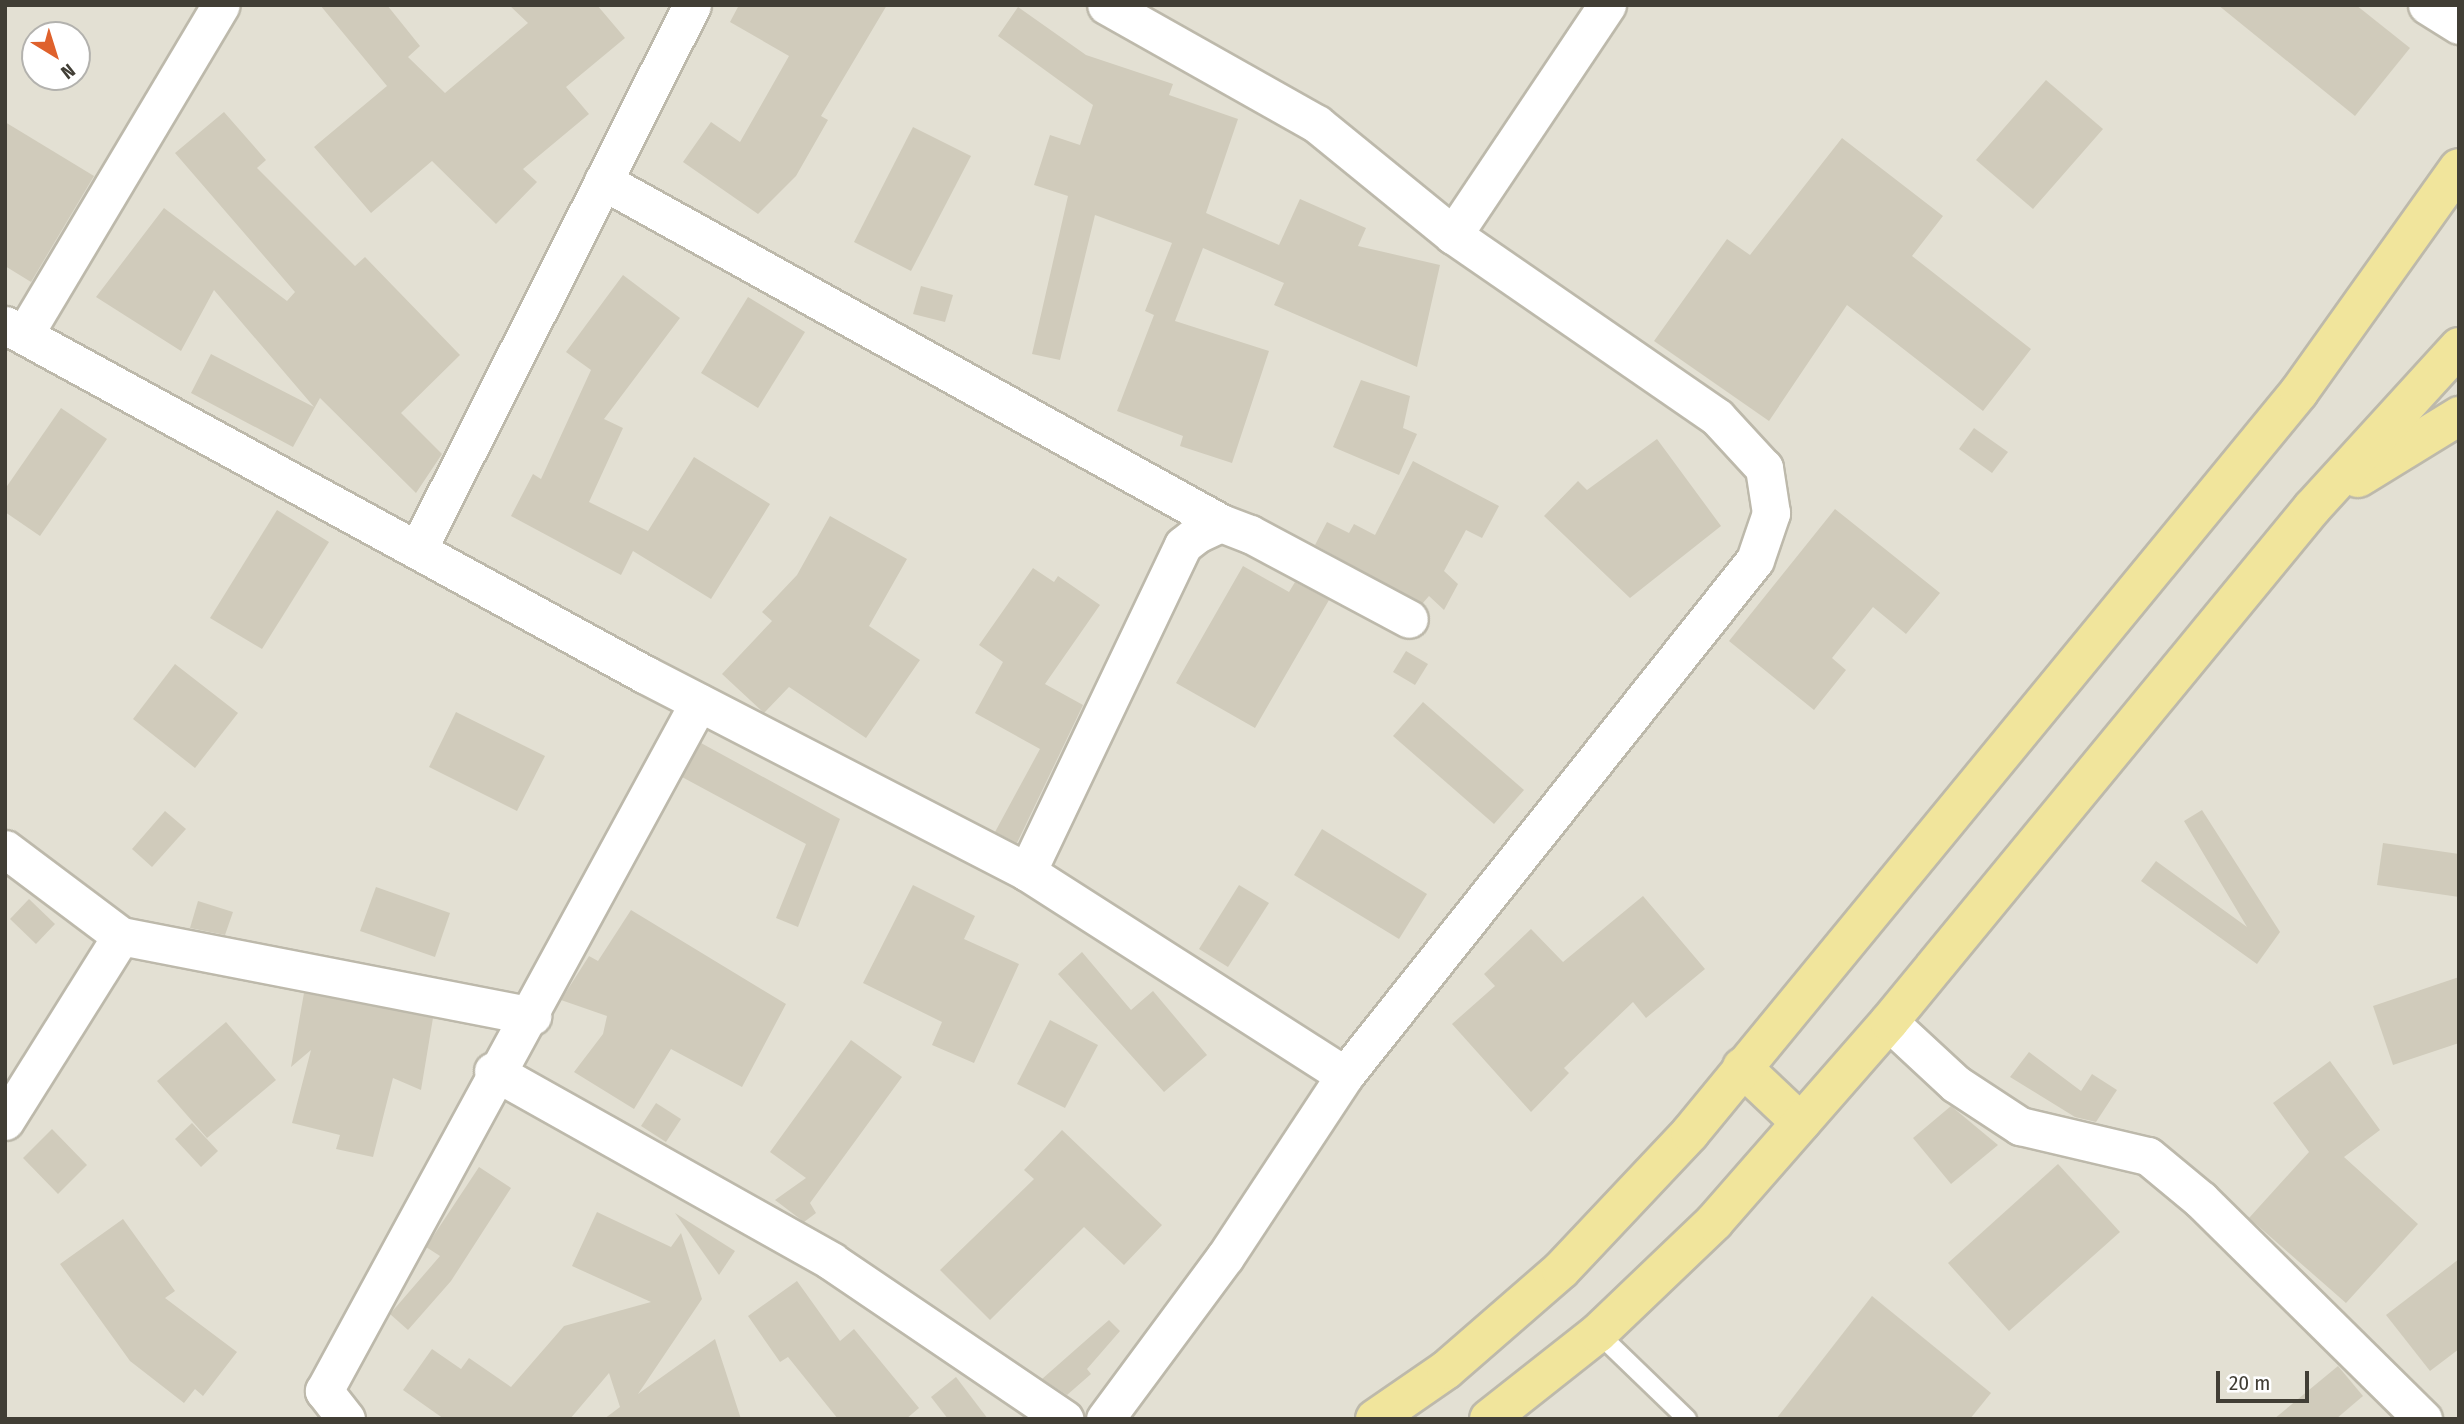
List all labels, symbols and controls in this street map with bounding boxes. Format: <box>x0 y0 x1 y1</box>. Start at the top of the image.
north arrow <box>21 21 91 91</box>
text: N <box>56 59 80 84</box>
scale bar <box>2219 1358 2312 1402</box>
text: 20 m <box>2229 1370 2270 1396</box>

